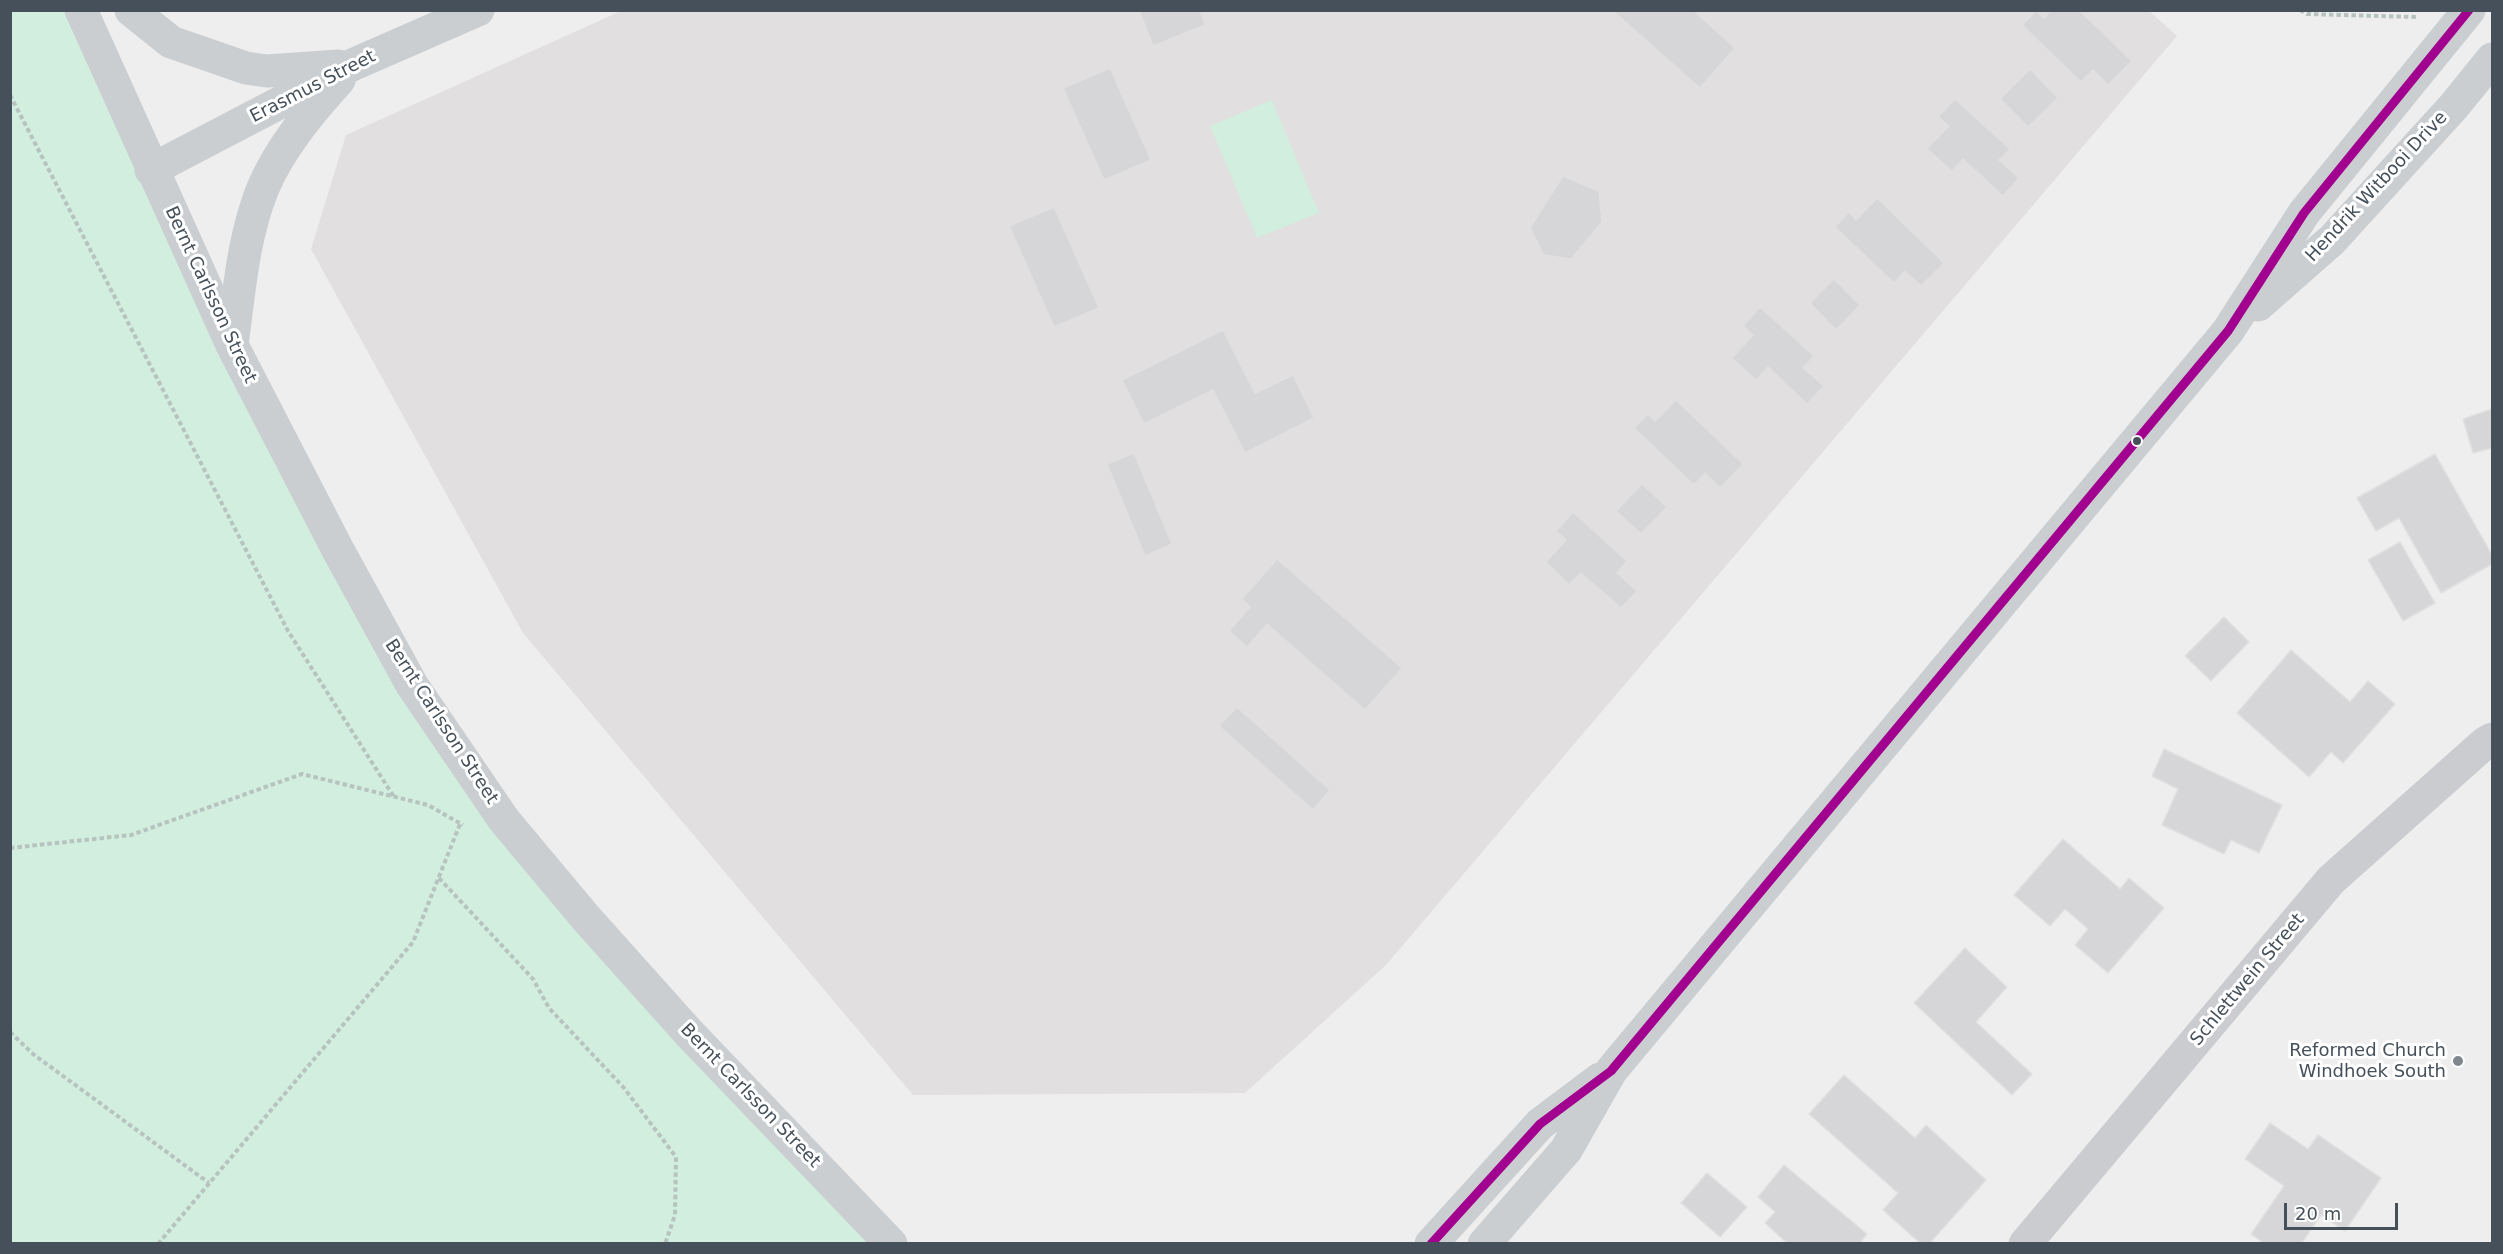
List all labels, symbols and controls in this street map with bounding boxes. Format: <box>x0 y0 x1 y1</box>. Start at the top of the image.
street label: Erasmus Street <box>247 46 379 128</box>
street label: Hendrik Witbooi Drive <box>2302 107 2452 267</box>
street label: Bernt Carlsson Street <box>160 203 260 387</box>
unlabelled marker <box>2131 435 2143 447</box>
street label: Bernt Carlsson Street <box>380 635 502 809</box>
street label: Schlettwein Street <box>2187 910 2309 1050</box>
street label: Bernt Carlsson Street <box>675 1019 825 1173</box>
place label: Reformed Church Windhoek South <box>2289 1040 2446 1082</box>
marker: Reformed Church Windhoek South <box>2451 1054 2465 1068</box>
scale bar <box>2287 1191 2401 1229</box>
text: 20 m <box>2295 1203 2341 1224</box>

